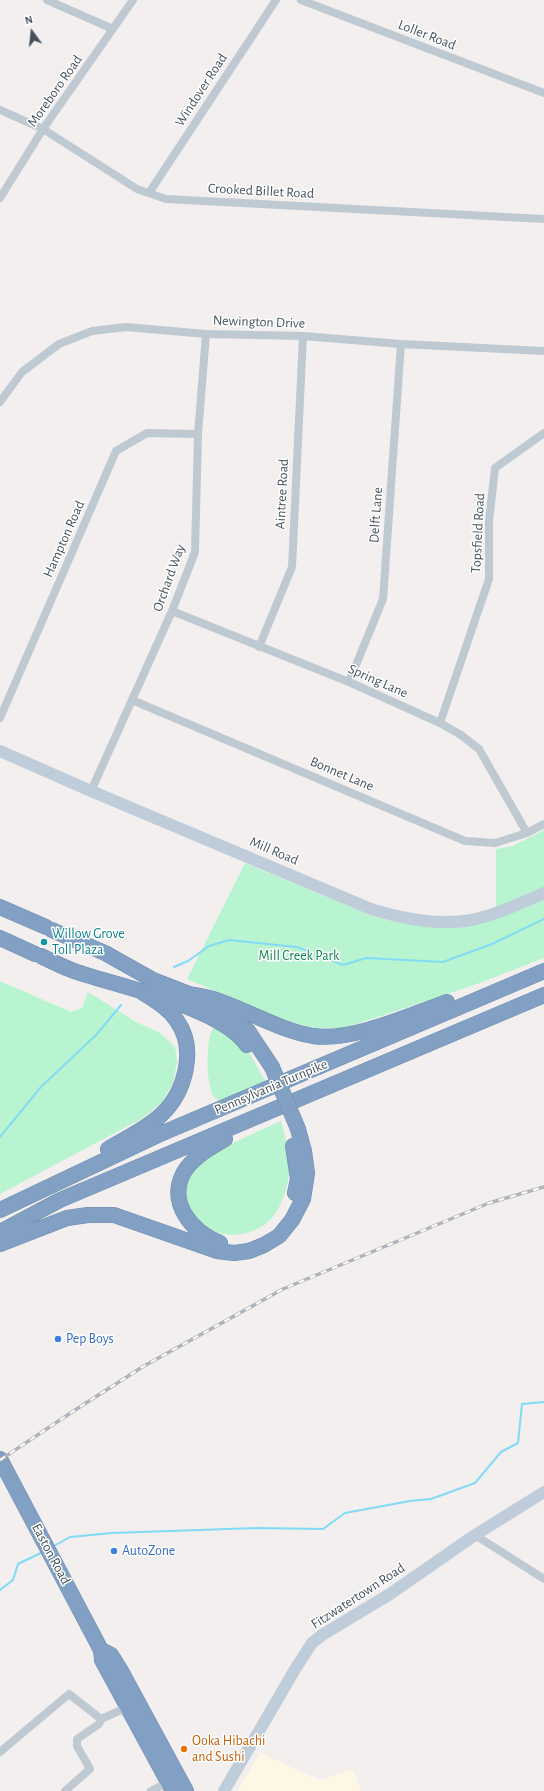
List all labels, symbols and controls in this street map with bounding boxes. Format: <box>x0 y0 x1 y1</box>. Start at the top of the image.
north arrow <box>12 12 52 52</box>
text: N <box>24 14 34 26</box>
street label: Loller Road <box>396 16 458 54</box>
street label: Windover Road <box>171 50 231 130</box>
street label: Moreboro Road <box>24 52 86 130</box>
street label: Crooked Billet Road <box>207 180 315 202</box>
street label: Newington Drive <box>213 312 305 332</box>
street label: Aintree Road <box>272 458 292 530</box>
street label: Delft Lane <box>366 487 386 543</box>
street label: Topsfield Road <box>468 493 488 573</box>
street label: Hampton Road <box>40 498 88 580</box>
street label: Orchard Way <box>149 542 189 614</box>
street label: Spring Lane <box>345 660 411 702</box>
street label: Bonnet Lane <box>308 753 376 795</box>
street label: Mill Road <box>247 833 301 869</box>
place label: Willow Grove Toll Plaza <box>52 926 125 958</box>
marker: Willow Grove Toll Plaza <box>39 937 49 947</box>
park label: Mill Creek Park <box>259 948 339 964</box>
street label: Pennsylvania Turnpike <box>212 1056 330 1118</box>
place label: Pep Boys <box>66 1331 114 1347</box>
marker: Pep Boys <box>53 1334 63 1344</box>
street label: Easton Road <box>28 1521 74 1587</box>
place label: AutoZone <box>122 1543 175 1559</box>
marker: AutoZone <box>109 1546 119 1556</box>
street label: Fitzwatertown Road <box>308 1559 408 1633</box>
place label: Ooka Hibachi and Sushi <box>192 1733 265 1766</box>
marker: Ooka Hibachi and Sushi <box>179 1744 189 1754</box>

